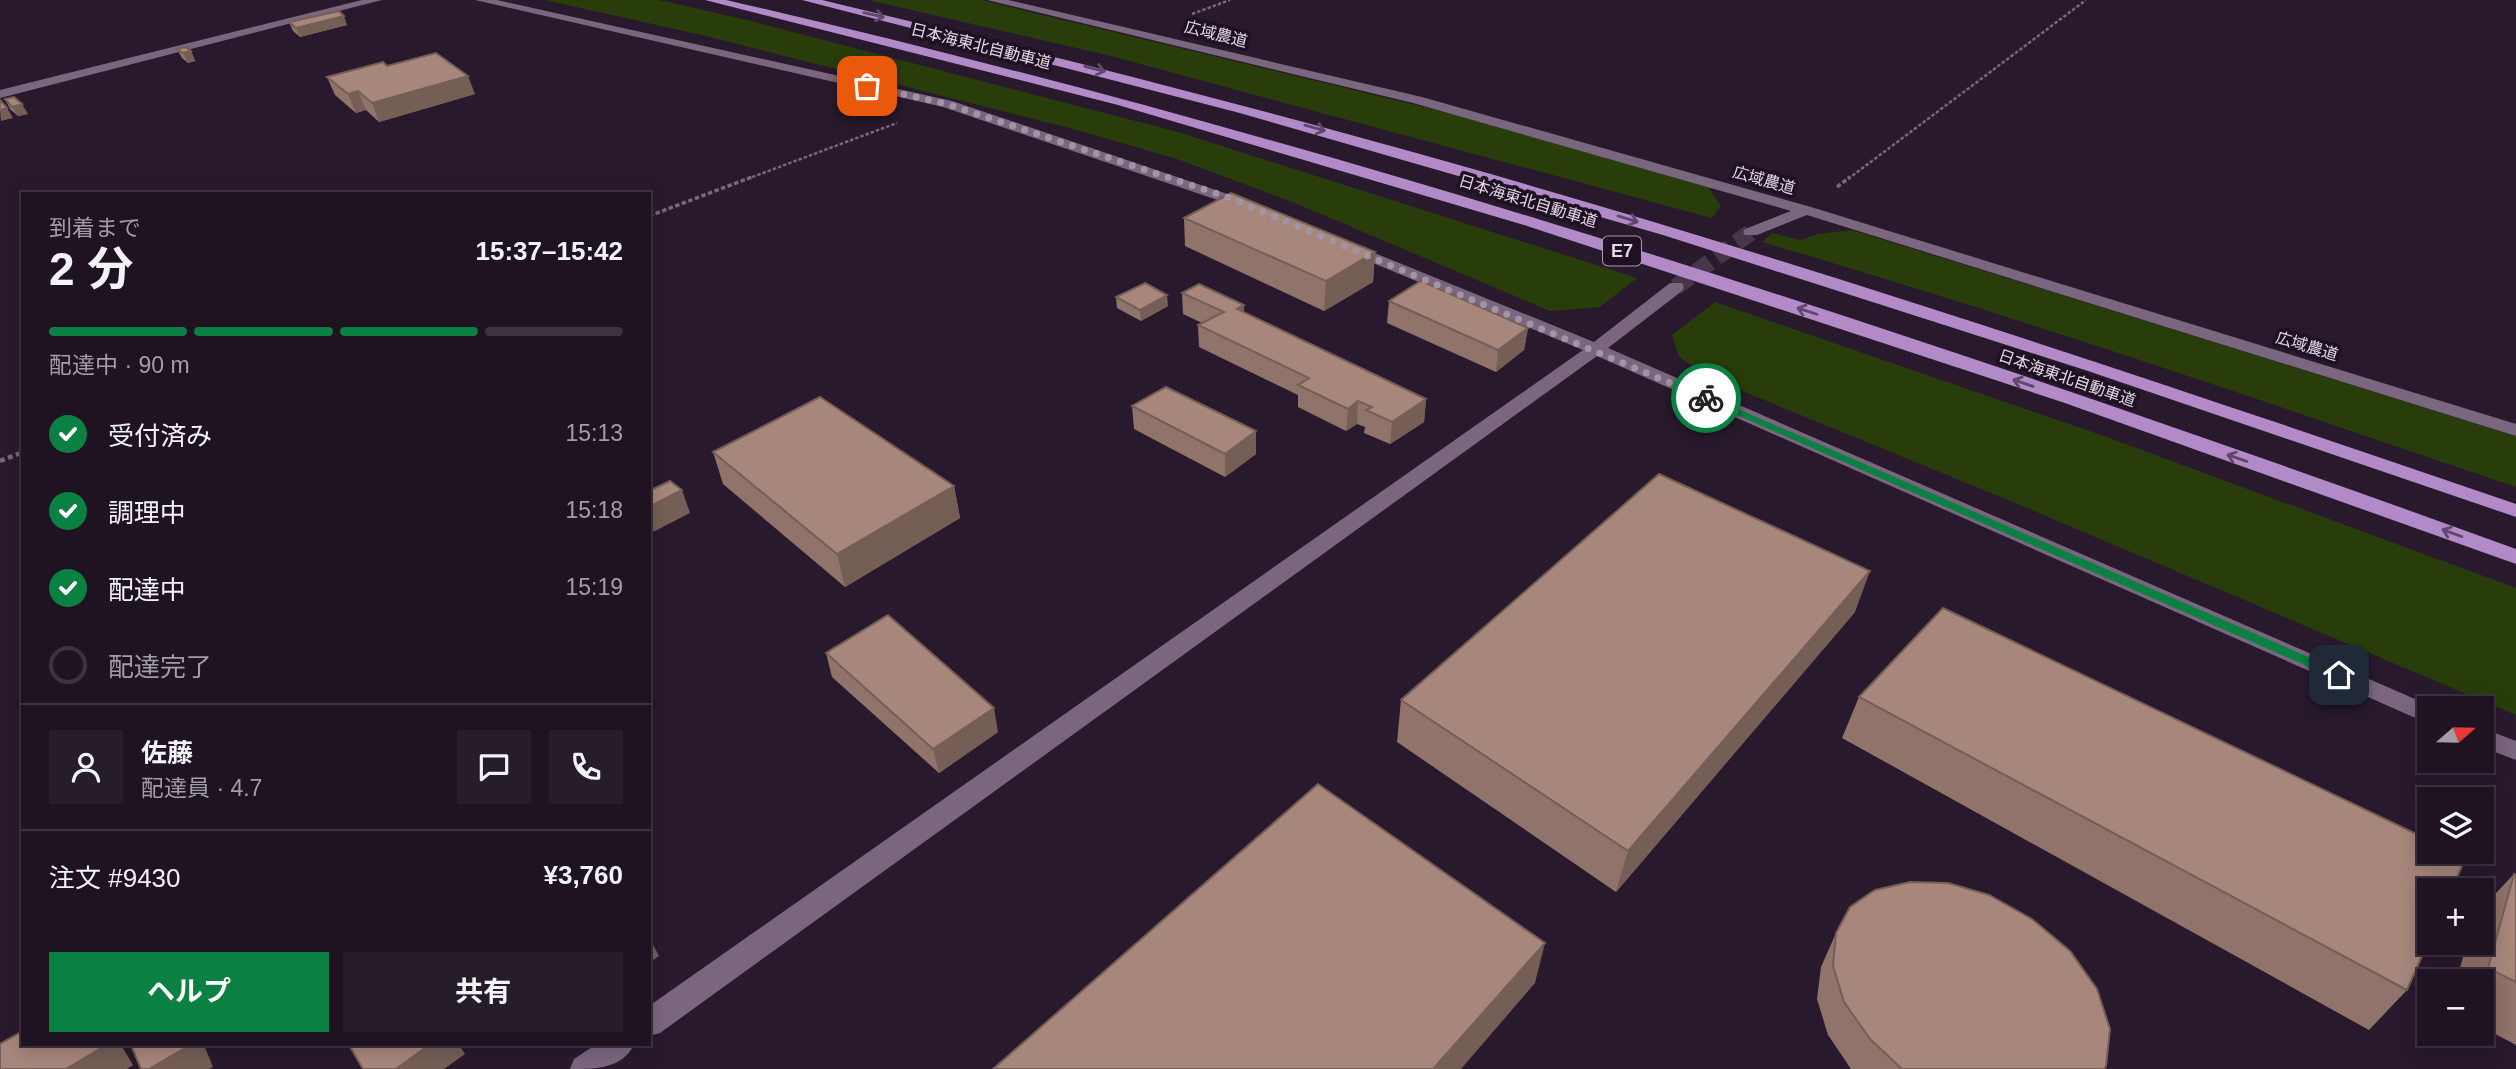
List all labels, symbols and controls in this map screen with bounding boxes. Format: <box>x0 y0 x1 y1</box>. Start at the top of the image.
one-way arrow <box>862 9 885 23</box>
street label: 広域農道 <box>1183 18 1249 50</box>
street label: 日本海東北自動車道 <box>909 20 1053 72</box>
pin <box>837 56 897 116</box>
one-way arrow <box>1084 63 1106 76</box>
icon: bag <box>848 67 886 105</box>
one-way arrow <box>1304 123 1326 136</box>
street label: 広域農道 <box>1731 163 1797 197</box>
street label: 日本海東北自動車道 <box>1457 172 1599 230</box>
one-way arrow <box>1616 213 1638 226</box>
text: 到着まで <box>49 215 141 241</box>
text: 15:37–15:42 <box>476 236 623 266</box>
road number: E7 <box>1603 236 1641 265</box>
text: 2 分 <box>49 243 133 295</box>
one-way arrow <box>1796 303 1818 316</box>
street label: 広域農道 <box>2274 329 2340 363</box>
street label: 日本海東北自動車道 <box>1996 347 2138 409</box>
text: 配達中 · 90 m <box>49 352 190 378</box>
courier <box>1671 363 1741 433</box>
one-way arrow <box>2012 376 2034 388</box>
icon: bike <box>1687 379 1725 417</box>
icon: check <box>49 415 87 453</box>
text: 15:13 <box>565 420 623 446</box>
text: 受付済み <box>108 421 212 451</box>
one-way arrow <box>2227 451 2249 463</box>
icon: check <box>49 492 87 530</box>
text: 15:18 <box>565 497 623 523</box>
text: 調理中 <box>108 498 186 528</box>
one-way arrow <box>2442 526 2464 538</box>
icon: check <box>49 569 87 607</box>
text: 15:19 <box>565 574 623 600</box>
text: 配達中 <box>108 575 186 605</box>
pin <box>2309 645 2369 705</box>
text: 配達完了 <box>108 652 212 682</box>
icon: home <box>2320 656 2358 694</box>
north arrow <box>2417 696 2494 774</box>
map controls <box>2417 696 2494 1046</box>
button: person <box>49 730 123 804</box>
button: chat <box>457 730 531 804</box>
button: phone <box>549 730 623 804</box>
text: 佐藤 <box>141 738 193 768</box>
text: 配達員 · 4.7 <box>141 775 262 801</box>
button: layers <box>2417 787 2494 864</box>
text: ¥3,760 <box>543 860 623 890</box>
text: 注文 #9430 <box>49 863 181 893</box>
button: + <box>2417 878 2494 955</box>
button: ヘルプ <box>49 952 329 1032</box>
button: 共有 <box>343 952 623 1032</box>
button: − <box>2417 969 2494 1046</box>

